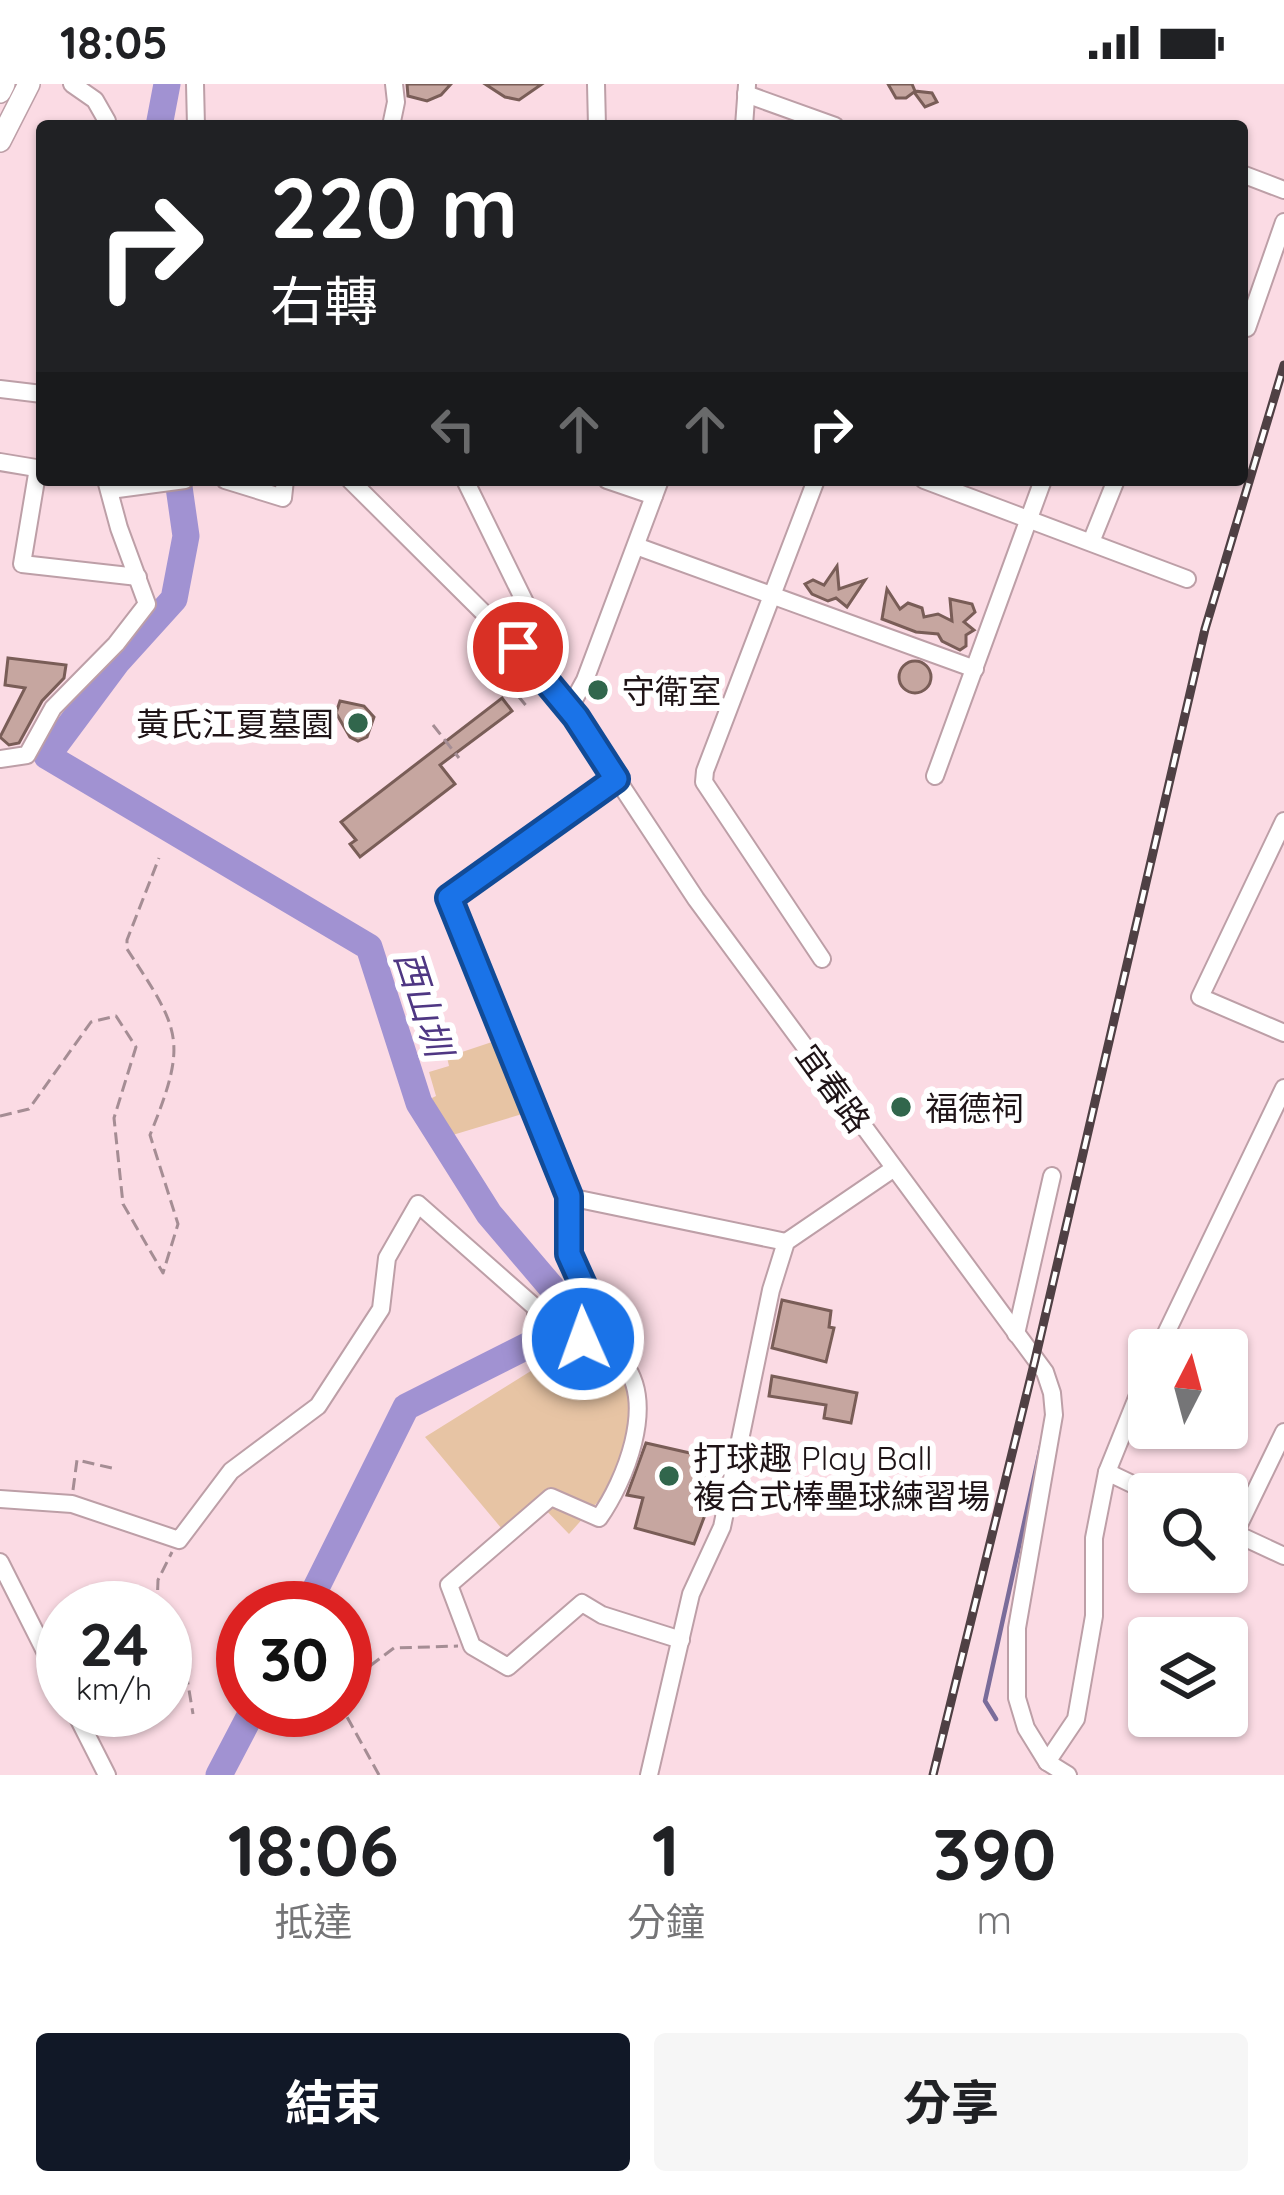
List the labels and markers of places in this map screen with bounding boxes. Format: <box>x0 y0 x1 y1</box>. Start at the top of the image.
pin <box>467 596 569 698</box>
place label: 守衛室 <box>622 670 721 711</box>
marker: 守衛室 <box>585 677 611 703</box>
place label: 黃氏江夏墓園 <box>136 703 334 744</box>
marker: 黃氏江夏墓園 <box>345 710 371 736</box>
place label: 福德祠 <box>925 1087 1024 1128</box>
marker: 福德祠 <box>888 1094 914 1120</box>
place label: 打球趣 Play Ball 複合式棒壘球練習場 <box>693 1437 990 1516</box>
marker: 打球趣 Play Ball 複合式棒壘球練習場 <box>656 1463 682 1489</box>

